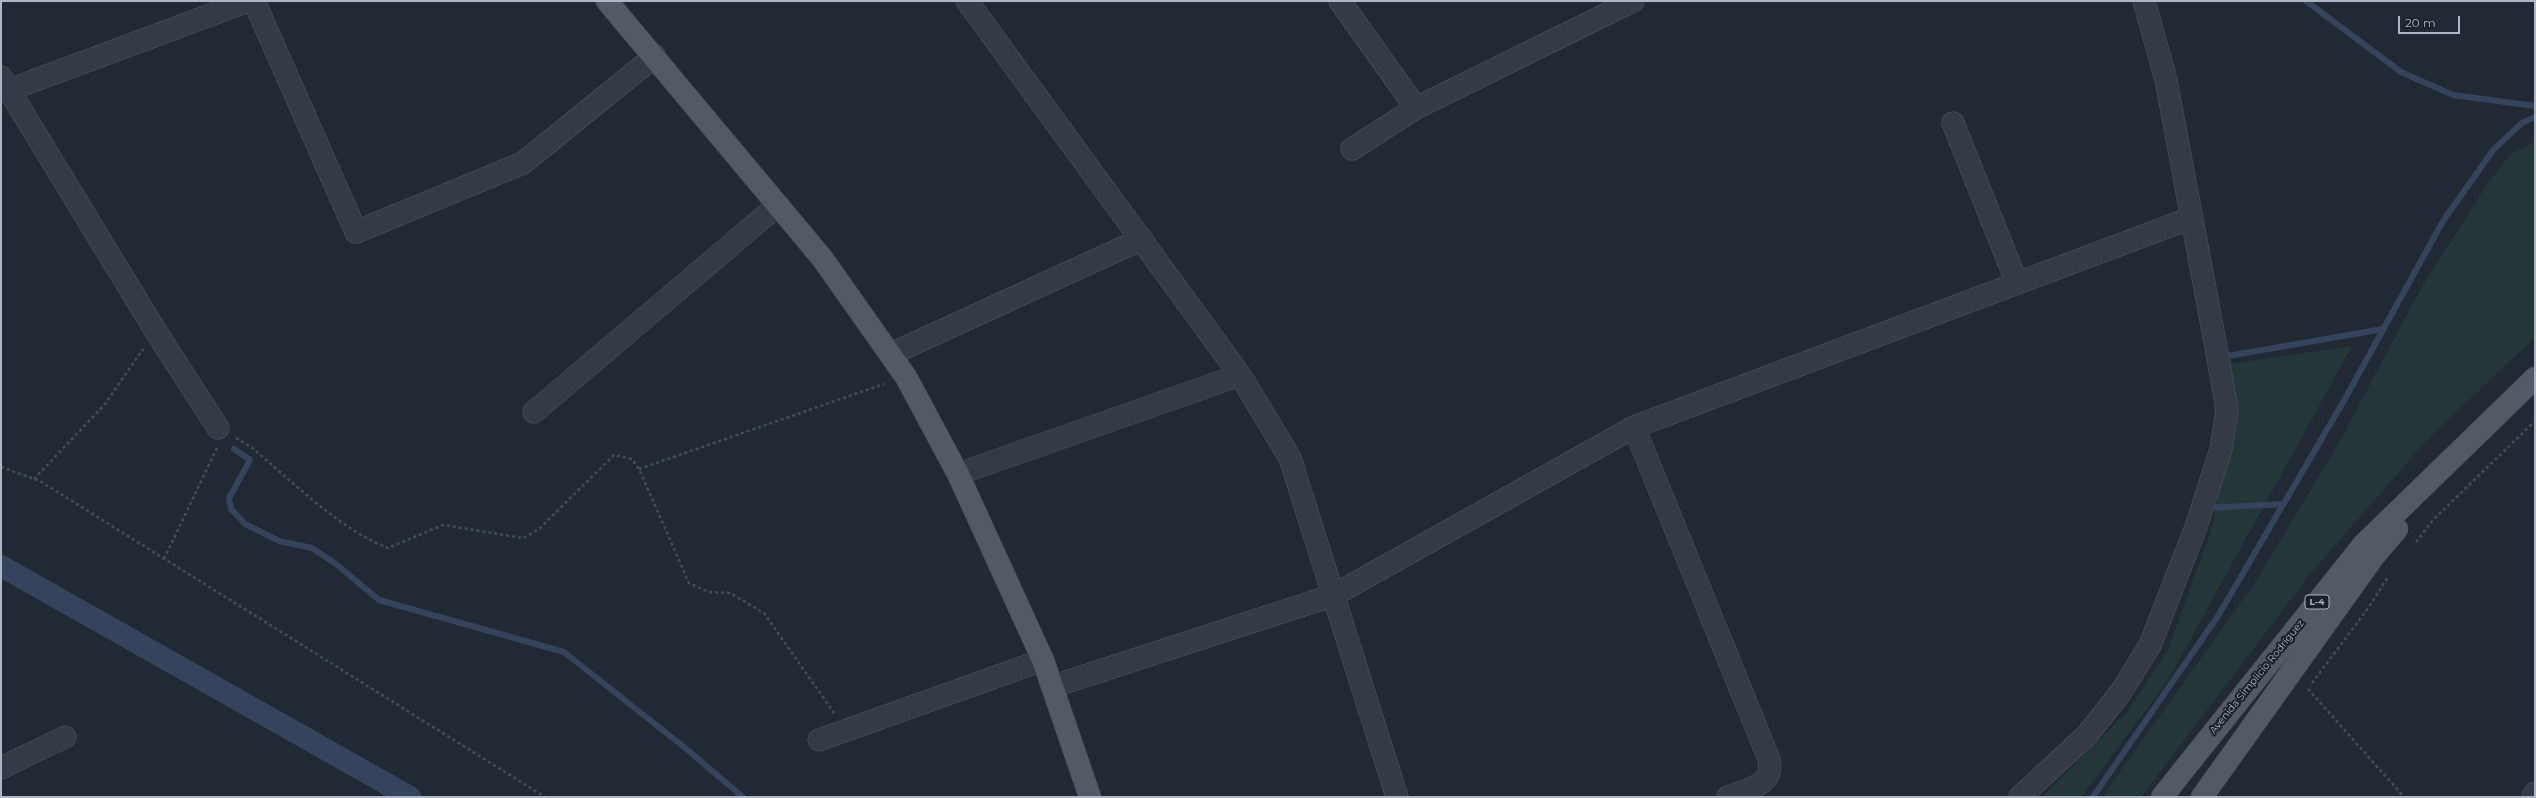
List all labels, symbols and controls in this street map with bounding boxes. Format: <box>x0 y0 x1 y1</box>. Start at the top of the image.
scale bar <box>2400 8 2462 34</box>
text: 20 m <box>2405 15 2436 30</box>
road number: L-4 <box>2305 595 2329 609</box>
street label: Avenida Simplicio Rodríguez <box>2207 618 2307 736</box>

